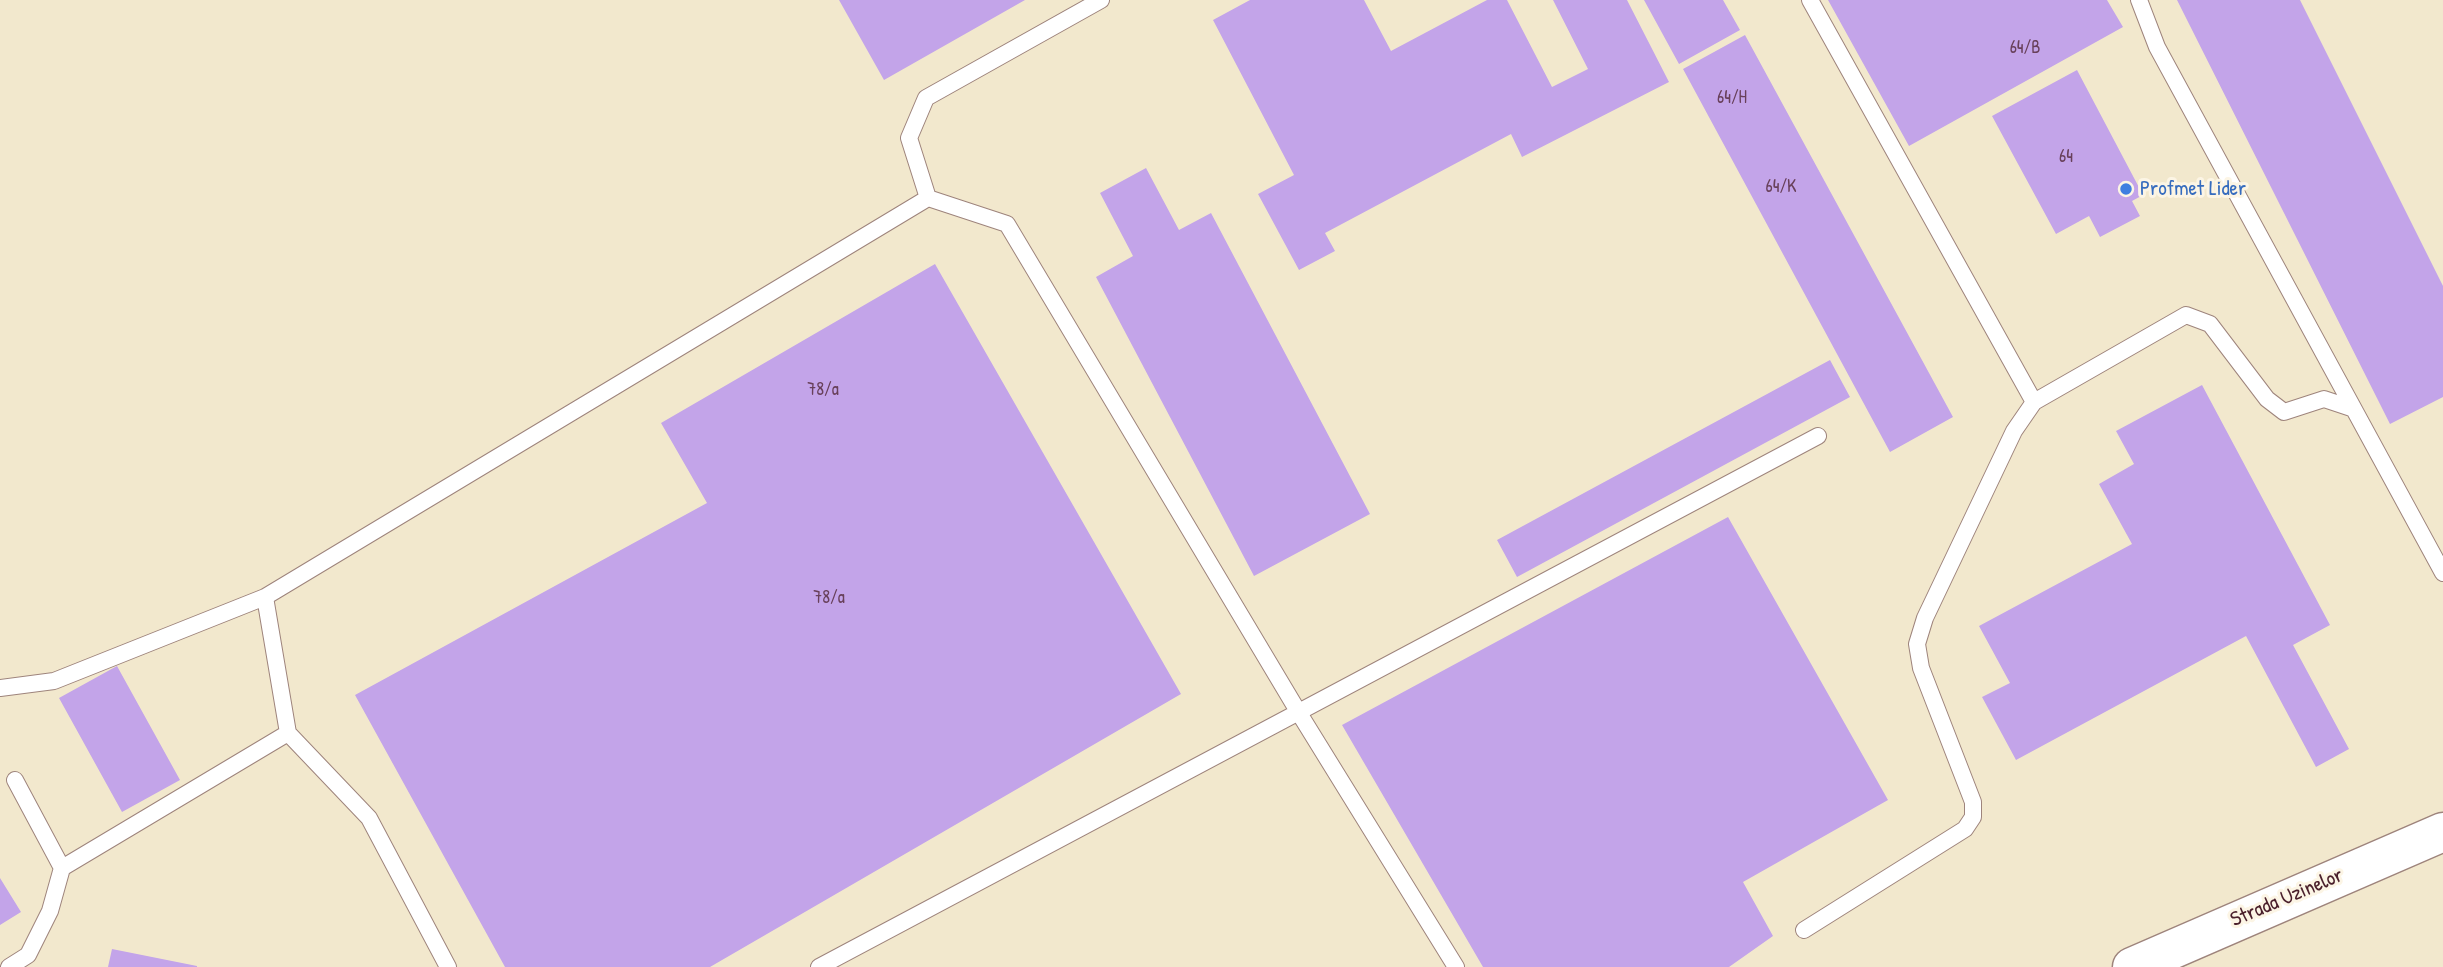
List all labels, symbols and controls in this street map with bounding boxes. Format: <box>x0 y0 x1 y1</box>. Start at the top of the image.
house number: 64/B <box>2010 37 2040 59</box>
house number: 64/H <box>1717 87 1747 109</box>
house number: 64 <box>2059 146 2073 168</box>
house number: 64/K <box>1766 176 1796 198</box>
place label: Profmet Lider <box>2140 176 2246 202</box>
marker: Profmet Lider <box>2118 181 2134 197</box>
house number: 78/a <box>807 379 839 401</box>
house number: 78/a <box>813 587 845 609</box>
street label: Strada Uzinelor <box>2227 863 2347 933</box>

